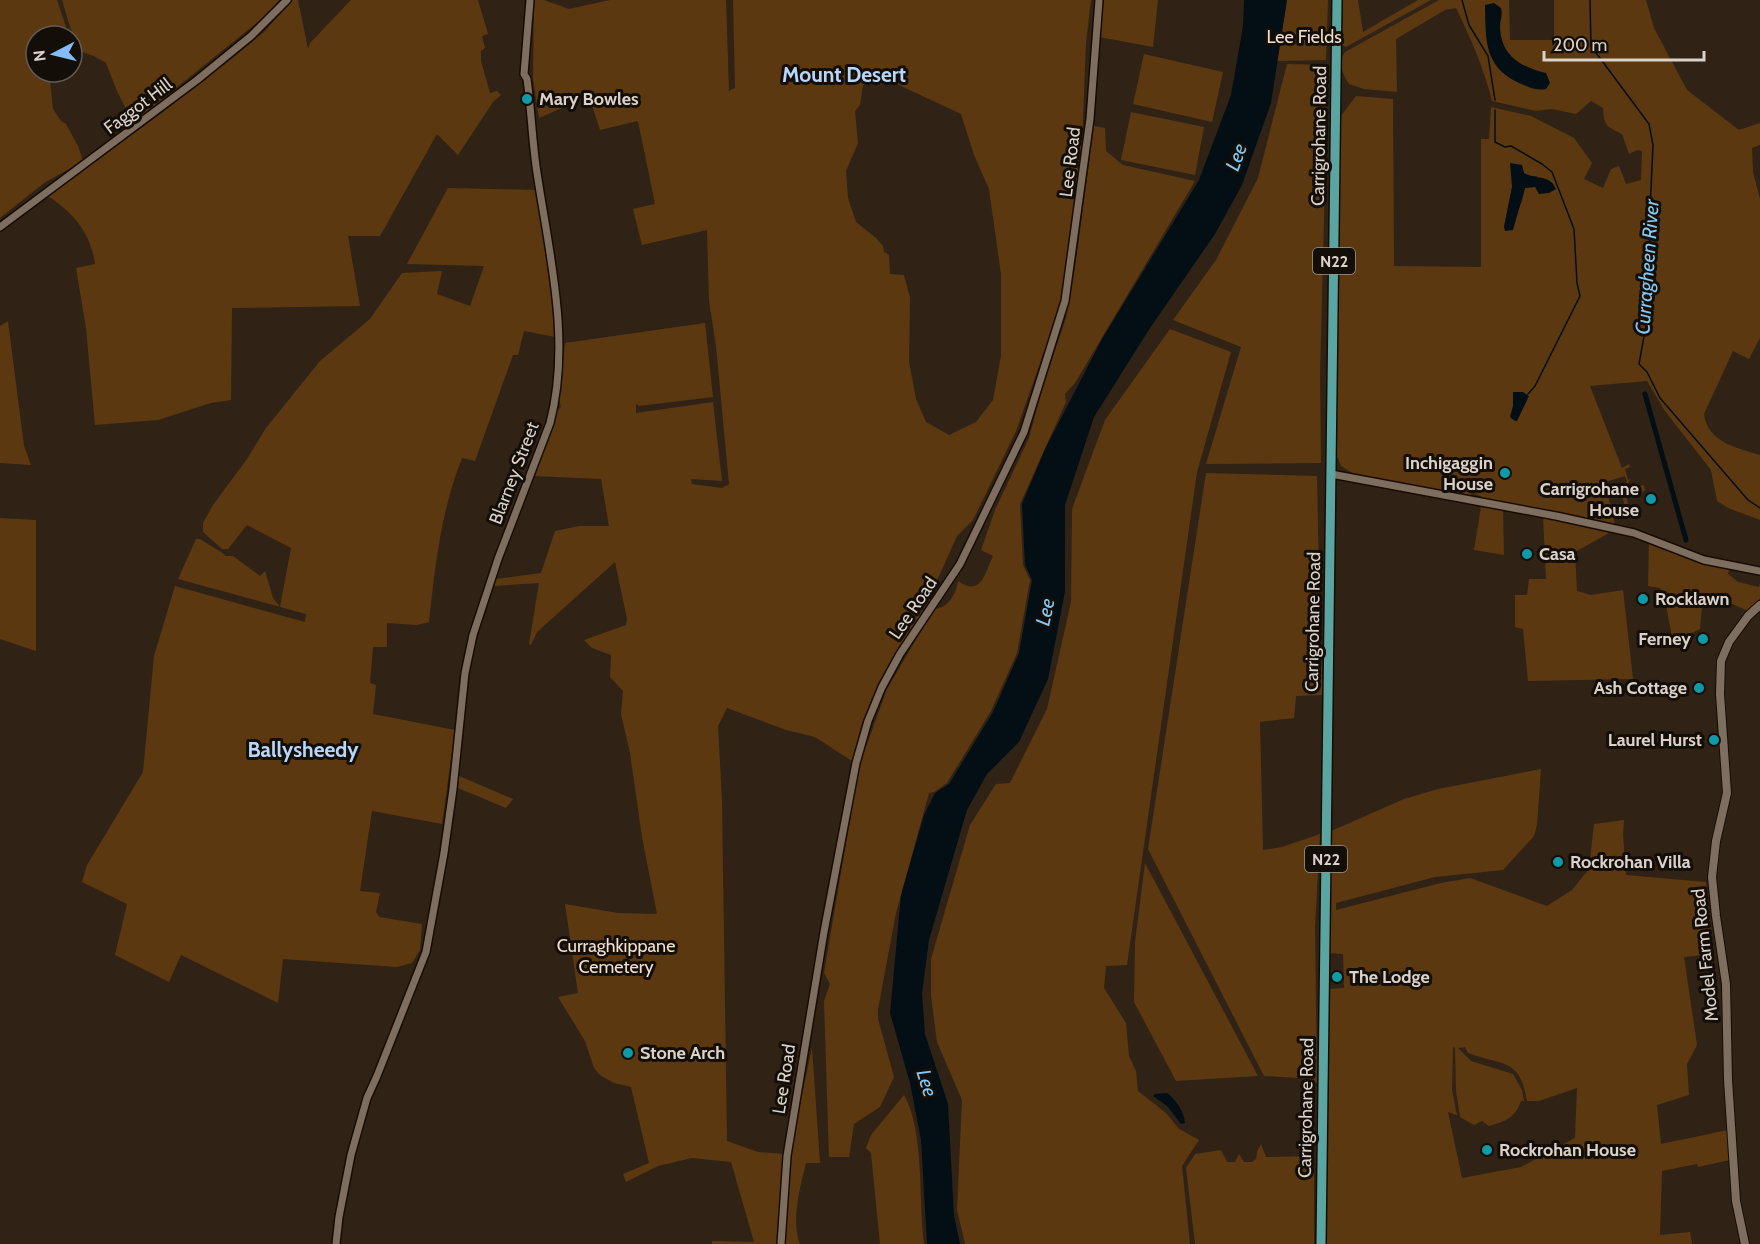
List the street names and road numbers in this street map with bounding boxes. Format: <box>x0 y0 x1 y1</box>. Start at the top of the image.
street label: Carrigrohane Road <box>1307 66 1331 206</box>
street label: Faggot Hill <box>100 73 177 139</box>
street label: Lee Road <box>1055 126 1085 198</box>
road number: N22 <box>1313 248 1355 274</box>
street label: Blarney Street <box>484 419 544 527</box>
street label: Carrigrohane Road <box>1301 552 1325 692</box>
street label: Lee Road <box>884 573 942 643</box>
road number: N22 <box>1305 846 1347 872</box>
street label: Model Farm Road <box>1687 888 1723 1022</box>
street label: Carrigrohane Road <box>1294 1038 1318 1178</box>
street label: Lee Road <box>768 1043 800 1115</box>

